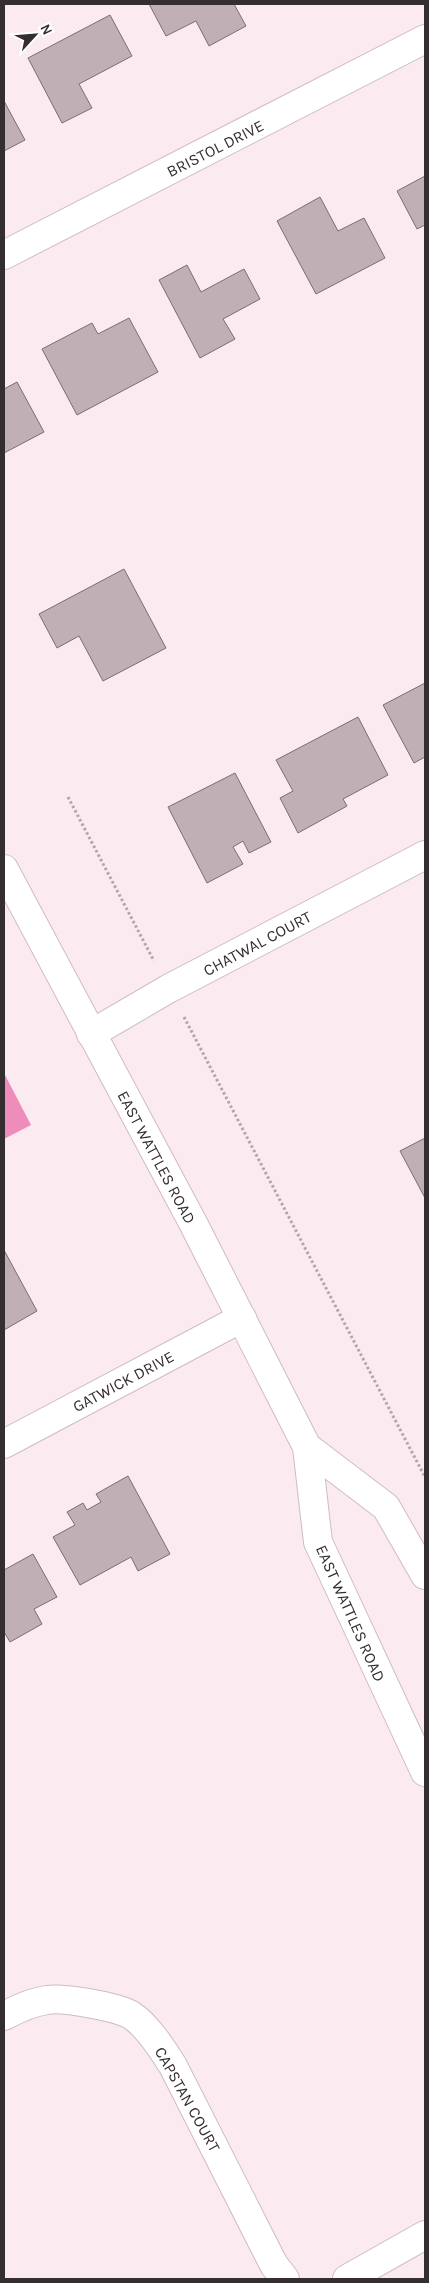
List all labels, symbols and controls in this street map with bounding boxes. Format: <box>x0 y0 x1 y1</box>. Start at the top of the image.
north arrow <box>10 10 60 60</box>
text: N <box>36 21 56 38</box>
street label: BRISTOL DRIVE <box>164 116 267 181</box>
street label: CHATWAL COURT <box>200 907 315 980</box>
street label: EAST WATTLES ROAD <box>113 1088 200 1227</box>
street label: GATWICK DRIVE <box>69 1347 177 1416</box>
street label: EAST WATTLES ROAD <box>312 1542 389 1685</box>
street label: CAPSTAN COURT <box>151 2043 224 2155</box>

